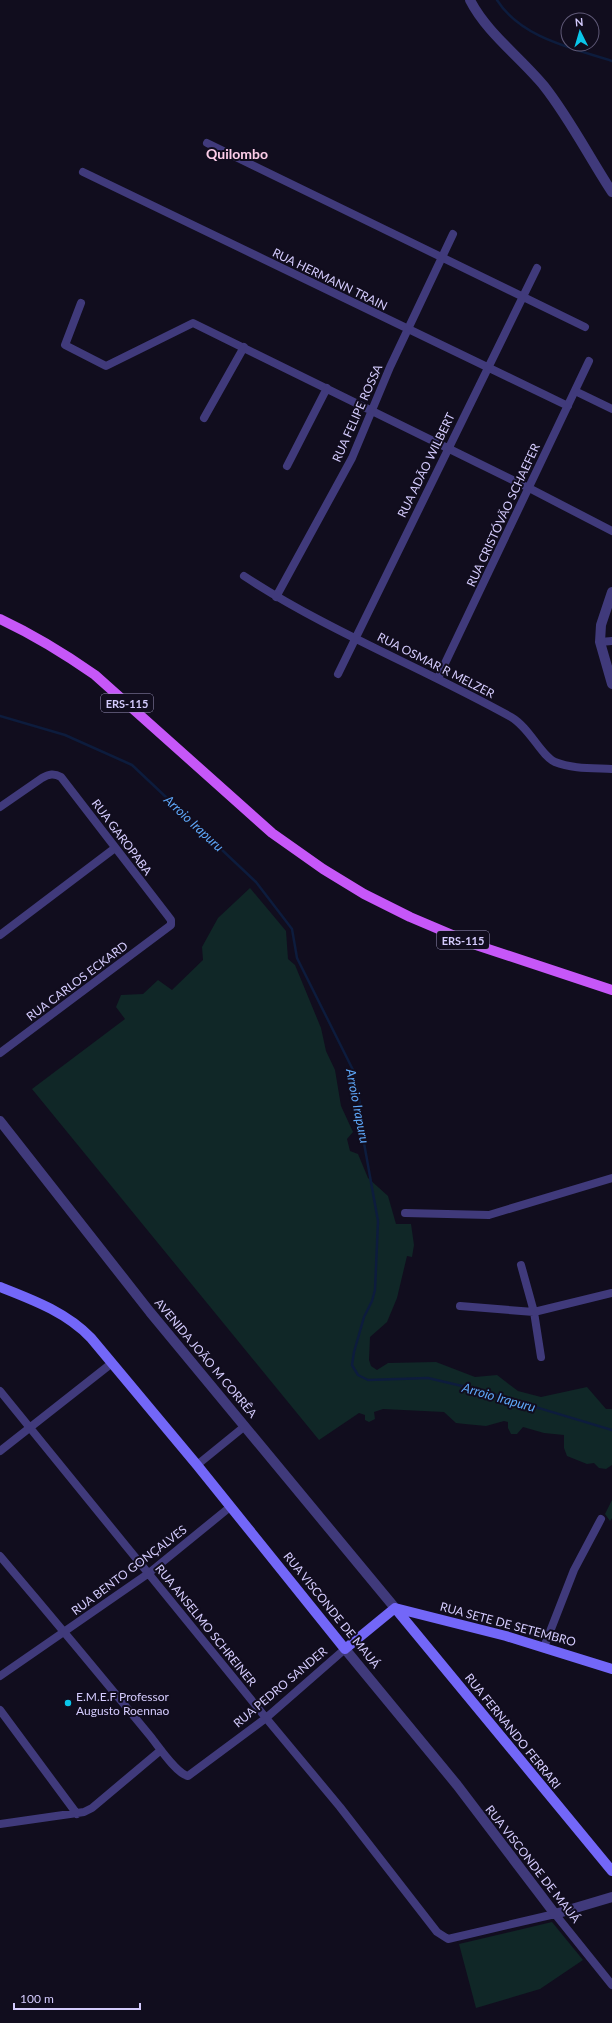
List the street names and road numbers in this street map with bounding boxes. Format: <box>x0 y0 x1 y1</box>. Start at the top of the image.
street label: RUA HERMANN TRAIN <box>270 245 390 313</box>
street label: RUA FELIPE ROSSA <box>329 361 386 464</box>
street label: RUA ADÃO WILBERT <box>394 410 458 520</box>
street label: RUA CRISTÓVÃO SCHAEFER <box>463 441 543 589</box>
street label: RUA OSMAR R MELZER <box>375 629 497 701</box>
road number: ERS-115 <box>101 694 153 712</box>
street label: RUA GAROPABA <box>89 796 156 879</box>
road number: ERS-115 <box>437 931 489 949</box>
street label: RUA CARLOS ECKARD <box>23 938 131 1024</box>
street label: AVENIDA JOÃO M CORRÊA <box>152 1295 261 1421</box>
street label: RUA BENTO GONÇALVES <box>68 1522 190 1618</box>
street label: RUA VISCONDE DE MAUÁ <box>280 1549 384 1672</box>
street label: RUA ANSELMO SCHREINER <box>152 1561 260 1689</box>
street label: RUA SETE DE SETEMBRO <box>438 1599 578 1649</box>
street label: RUA PEDRO SANDER <box>230 1643 330 1731</box>
street label: RUA FERNANDO FERRARI <box>462 1670 564 1792</box>
street label: RUA VISCONDE DE MAUÁ <box>482 1802 584 1926</box>

